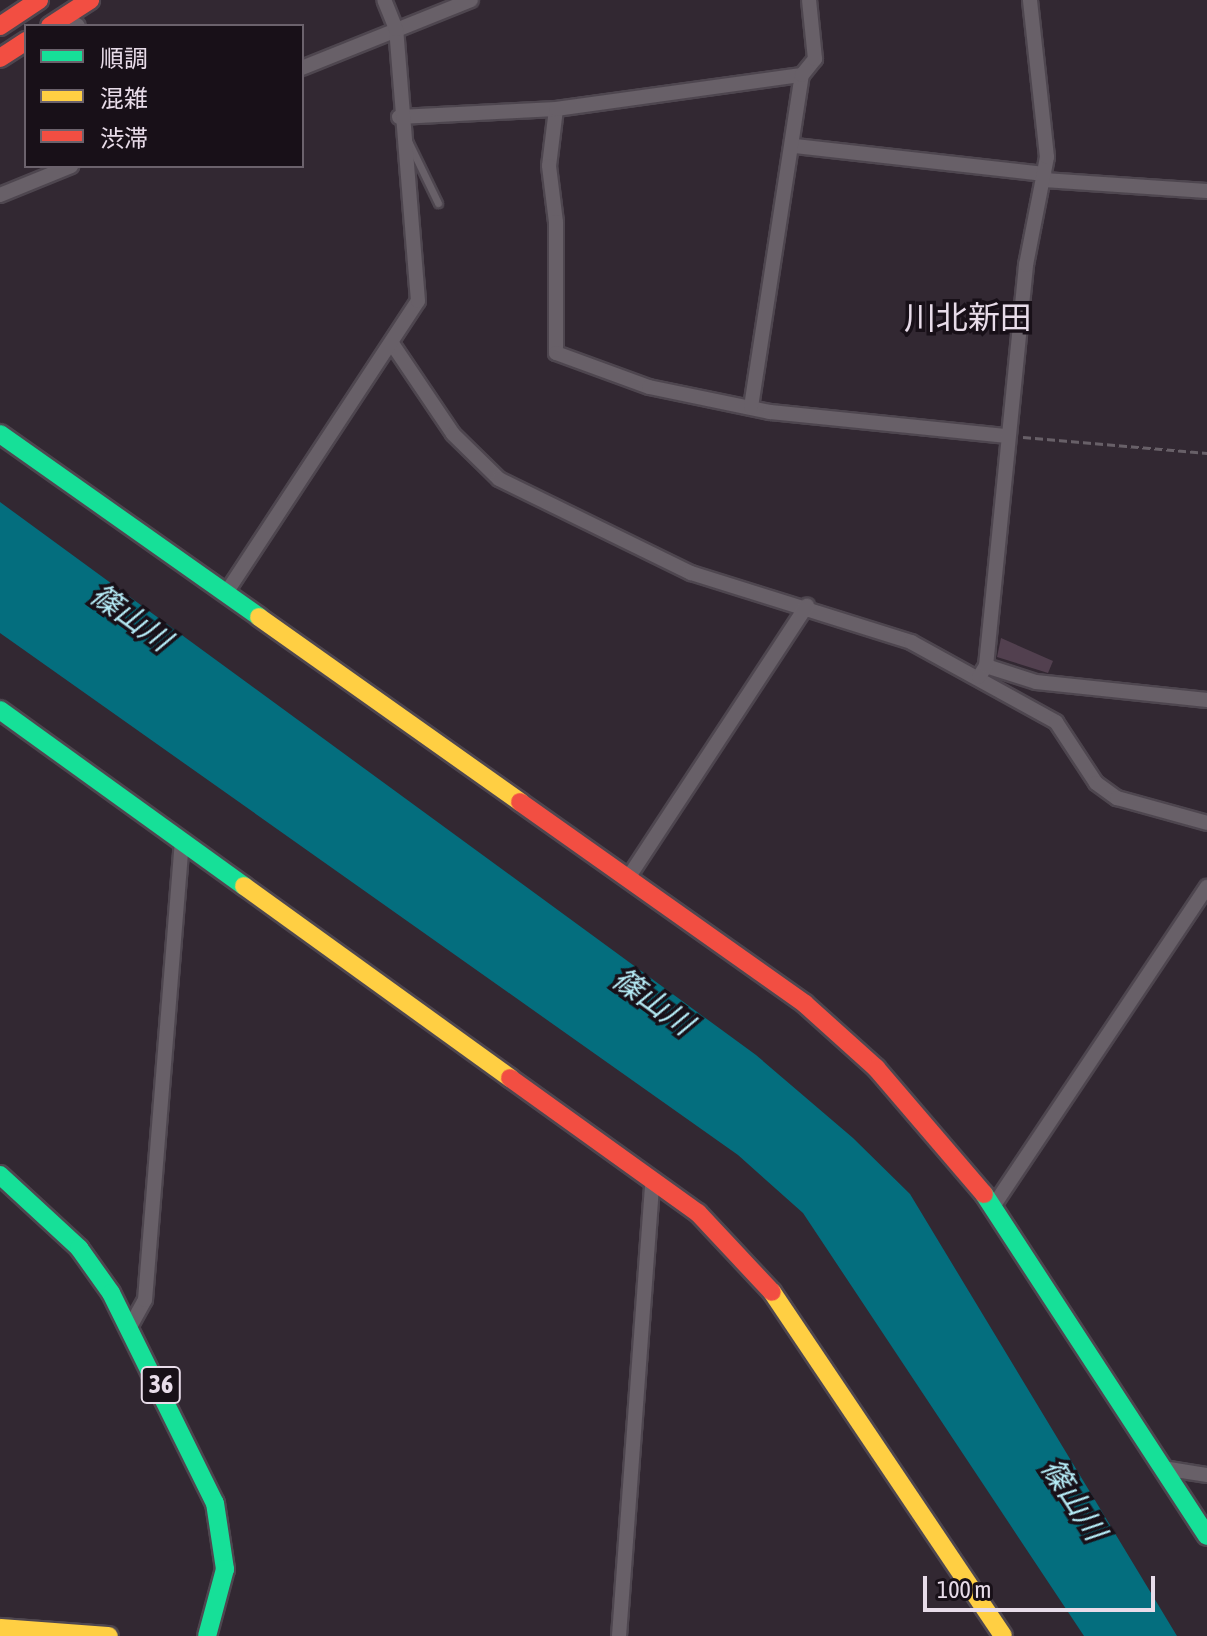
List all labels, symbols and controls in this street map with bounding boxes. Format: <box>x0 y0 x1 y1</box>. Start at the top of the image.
legend <box>24 24 304 168</box>
text: 順調 <box>100 45 148 72</box>
text: 混雑 <box>100 85 148 112</box>
text: 渋滞 <box>100 125 148 152</box>
district label: 川北新田 <box>904 299 1032 337</box>
water label: 篠山川 <box>84 576 178 658</box>
water label: 篠山川 <box>606 960 700 1042</box>
road number: 36 <box>139 1363 183 1407</box>
water label: 篠山川 <box>1034 1451 1114 1547</box>
scale bar <box>927 1560 1159 1610</box>
text: 100 m <box>937 1576 991 1603</box>

